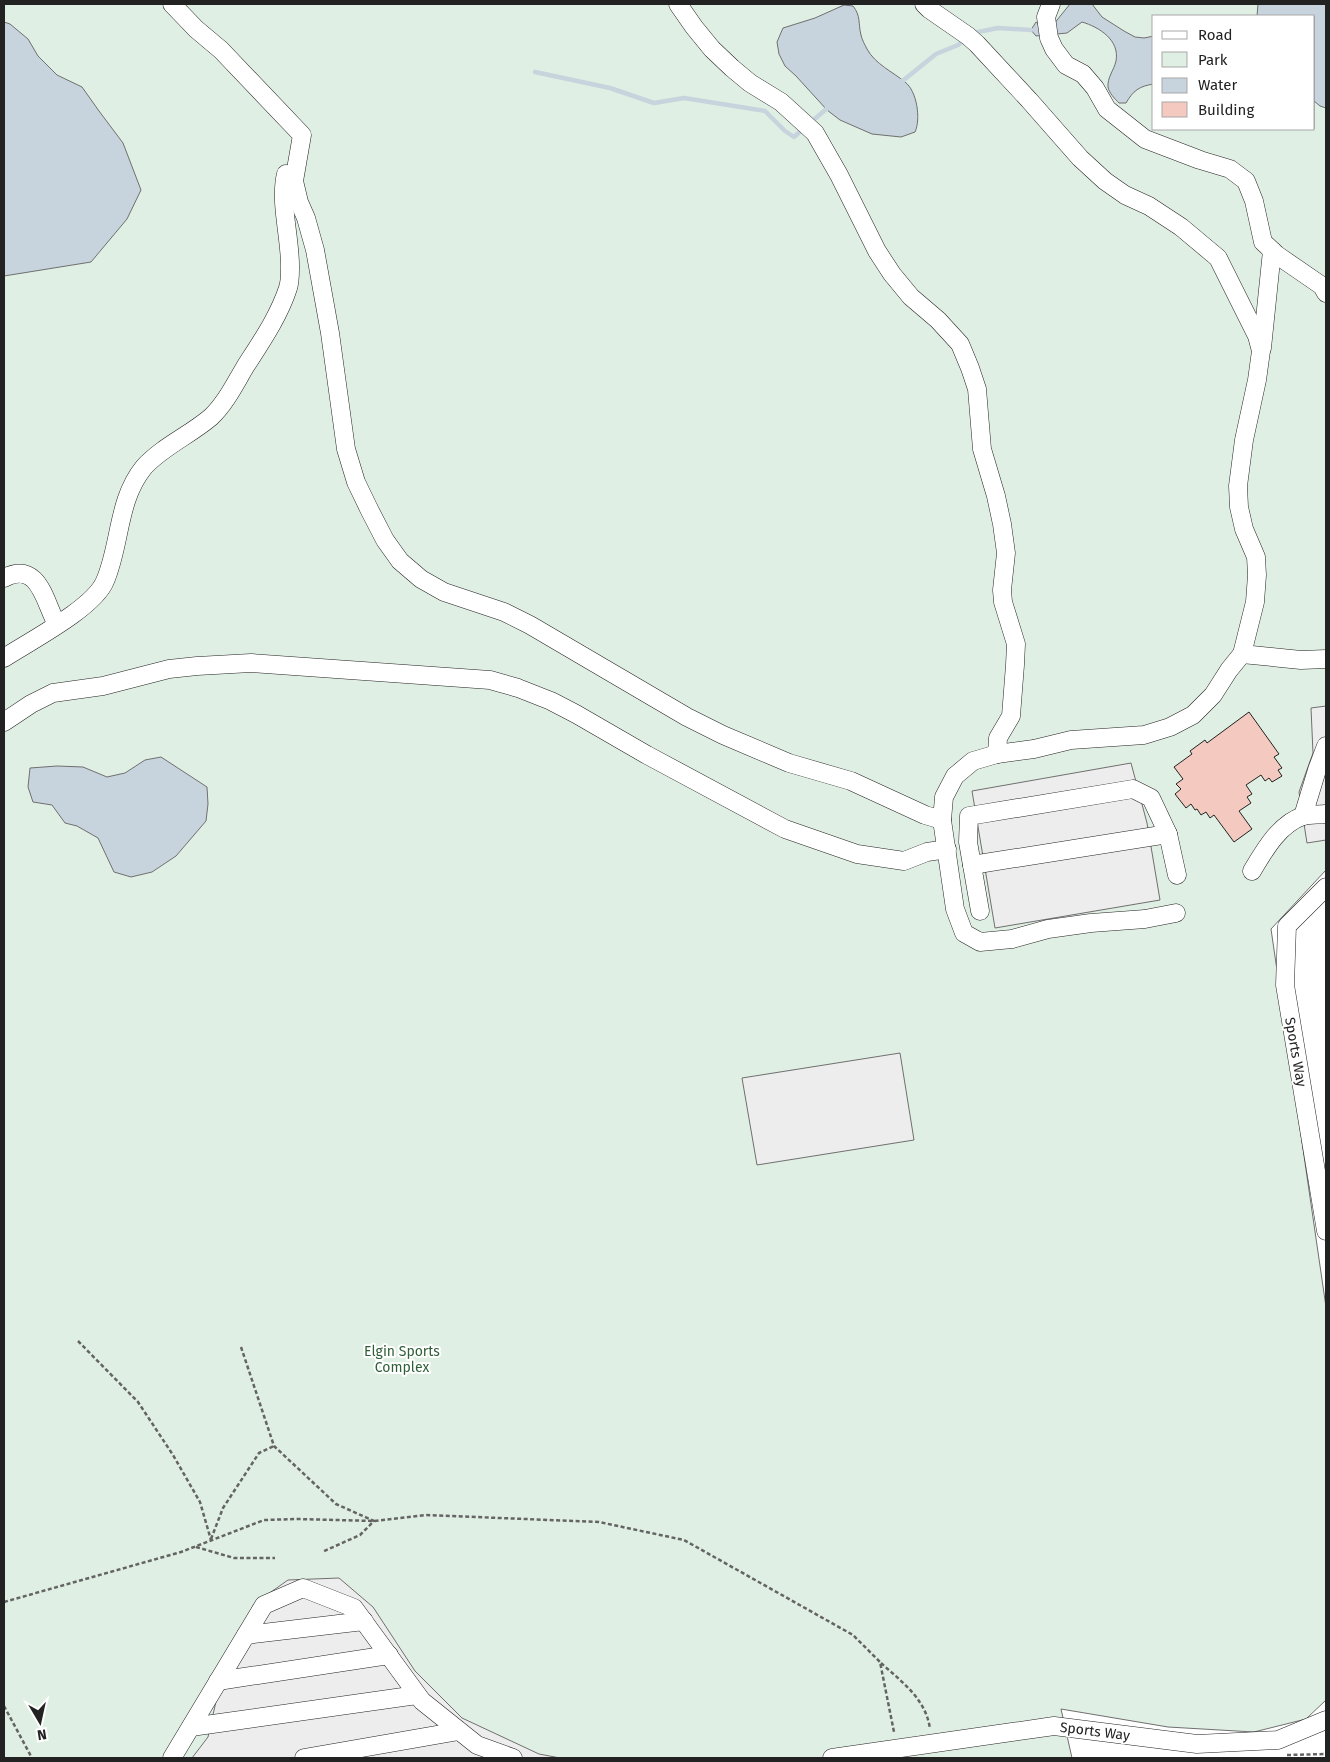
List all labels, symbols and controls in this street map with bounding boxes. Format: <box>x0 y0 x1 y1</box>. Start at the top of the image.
legend <box>1152 15 1315 130</box>
text: Road <box>1198 26 1233 44</box>
text: Park <box>1198 51 1228 69</box>
text: Water <box>1198 76 1237 94</box>
text: Building <box>1198 101 1254 119</box>
street label: Sports Way <box>1281 1016 1310 1088</box>
park label: Elgin Sports Complex <box>364 1343 440 1376</box>
north arrow <box>15 1697 65 1747</box>
street label: Sports Way <box>1059 1719 1131 1744</box>
text: N <box>36 1725 48 1743</box>

